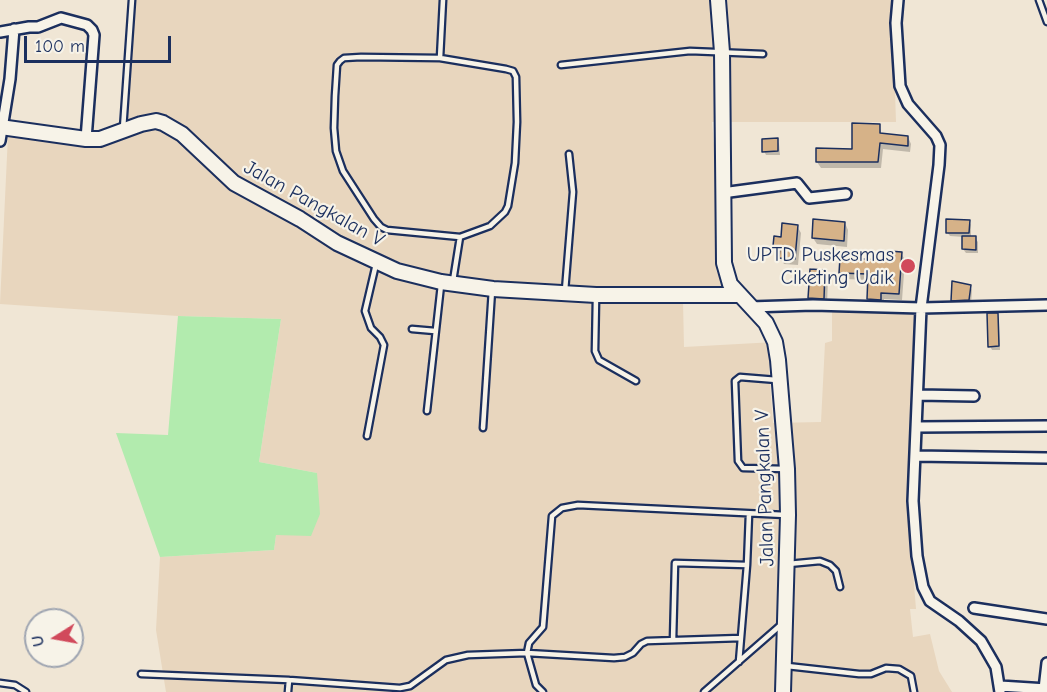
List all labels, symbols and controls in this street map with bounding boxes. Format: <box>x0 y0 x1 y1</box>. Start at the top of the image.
scale bar <box>27 24 174 62</box>
text: 100 m <box>35 36 85 57</box>
street label: Jalan Pangkalan V <box>240 155 388 253</box>
place label: UPTD Puskesmas Ciketing Udik <box>747 243 894 290</box>
marker: UPTD Puskesmas Ciketing Udik <box>899 257 917 275</box>
street label: Jalan Pangkalan V <box>750 409 780 567</box>
north arrow <box>24 608 84 668</box>
text: U <box>28 634 48 648</box>

